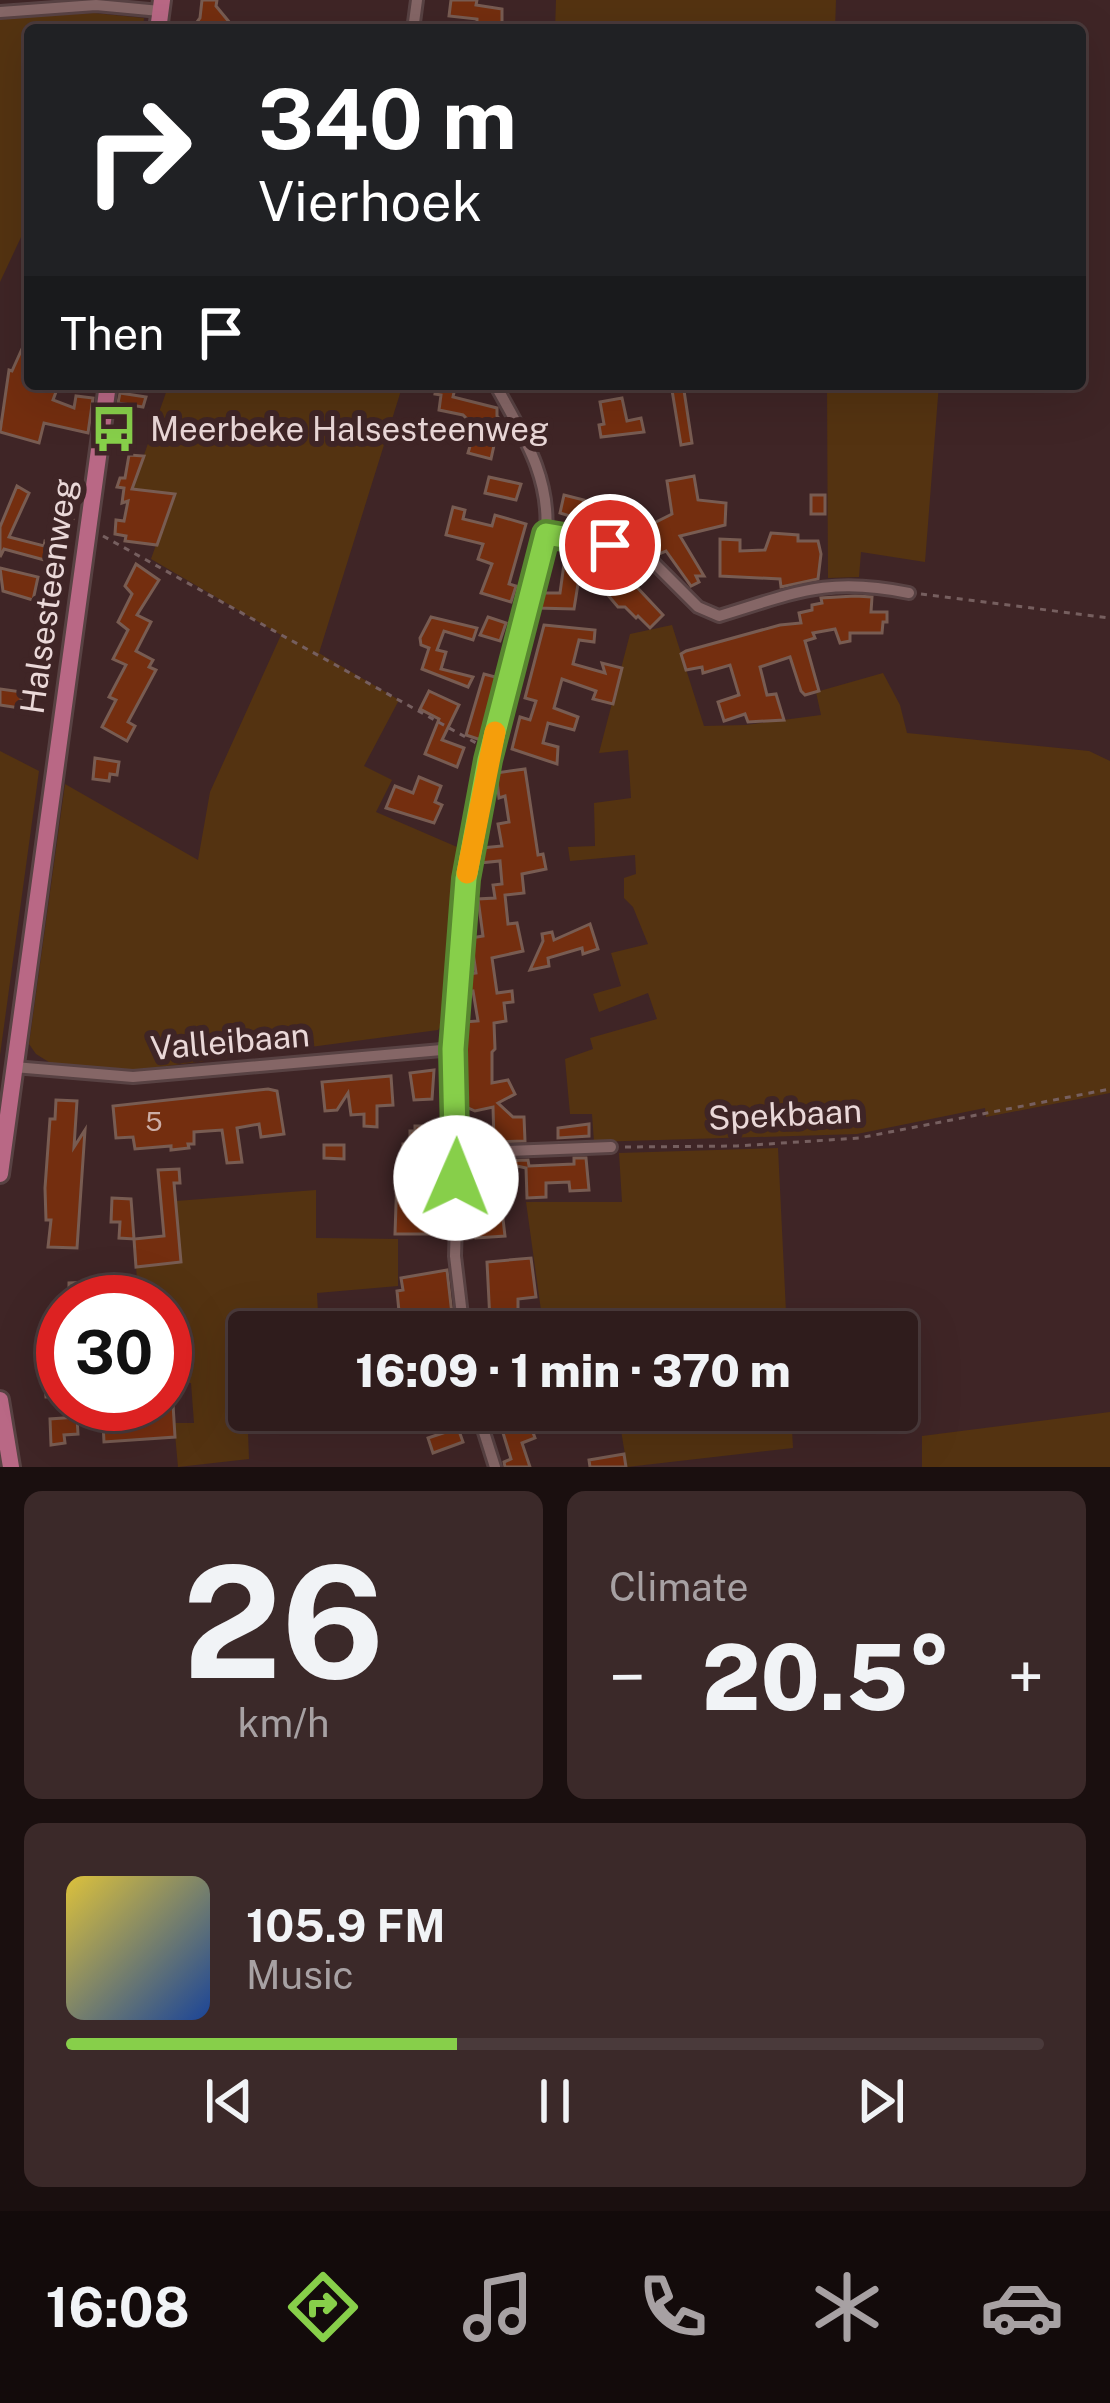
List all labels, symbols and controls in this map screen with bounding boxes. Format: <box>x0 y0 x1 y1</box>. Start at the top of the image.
text: 340 m <box>258 69 517 168</box>
icon: right <box>60 72 216 228</box>
text: Vierhoek <box>258 170 482 233</box>
icon: arrive <box>188 300 254 366</box>
text: Then <box>60 307 164 360</box>
bus stop icon: Meerbeke Halsesteenweg <box>89 404 139 454</box>
place label: Meerbeke Halsesteenweg <box>150 410 549 448</box>
street label: Halsesteenweg <box>13 476 83 716</box>
pin <box>559 494 661 596</box>
icon: arrive <box>577 512 643 578</box>
street label: Valleibaan <box>149 1015 311 1067</box>
street label: Spekbaan <box>707 1091 863 1137</box>
house number: 5 <box>145 1105 163 1137</box>
position arrow <box>393 1115 519 1241</box>
speed limit sign: 30 <box>36 1275 192 1431</box>
text: 16:09 · 1 min · 370 m <box>355 1344 791 1397</box>
text: 26 <box>182 1530 385 1713</box>
text: Climate <box>609 1564 749 1610</box>
text: 20.5° <box>702 1624 951 1730</box>
text: − <box>609 1638 646 1716</box>
text: + <box>1007 1638 1044 1716</box>
text: km/h <box>238 1700 329 1746</box>
text: 105.9 FM <box>246 1899 445 1952</box>
text: Music <box>246 1952 354 1998</box>
icon: previous <box>196 2068 262 2134</box>
icon: pause <box>522 2068 588 2134</box>
icon: next <box>848 2068 914 2134</box>
icon: directions <box>281 2265 365 2349</box>
icon: music <box>456 2265 540 2349</box>
icon: phone <box>631 2265 715 2349</box>
icon: climate <box>805 2265 889 2349</box>
icon: car <box>980 2265 1064 2349</box>
text: 16:08 <box>45 2276 190 2339</box>

